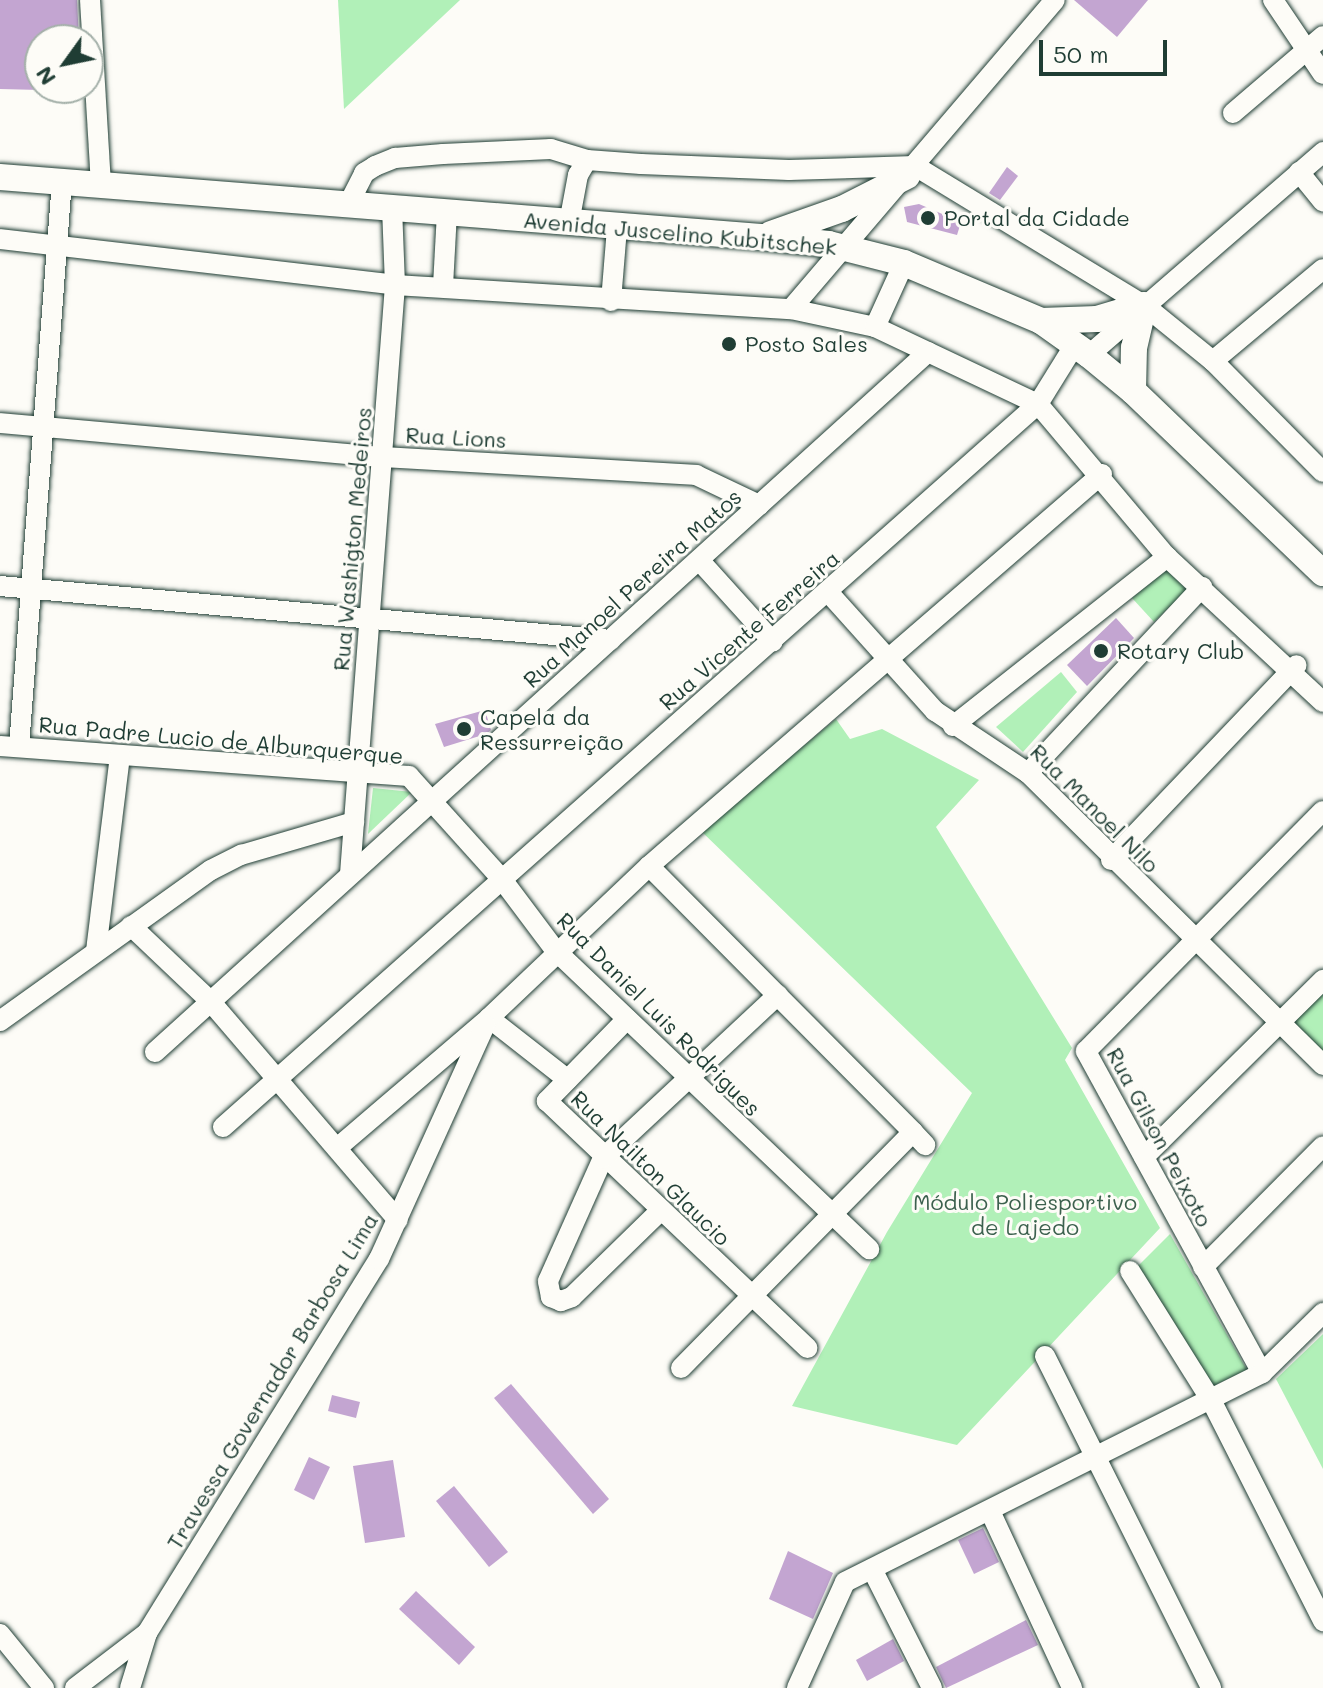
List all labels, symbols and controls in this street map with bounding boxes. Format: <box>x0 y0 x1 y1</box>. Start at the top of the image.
north arrow <box>24 24 104 104</box>
scale bar <box>1043 24 1171 74</box>
text: 50 m <box>1053 38 1109 69</box>
text: N <box>28 61 62 91</box>
place label: Portal da Cidade <box>944 205 1130 231</box>
street label: Avenida Juscelino Kubitschek <box>522 206 838 260</box>
marker: Portal da Cidade <box>919 209 937 227</box>
place label: Posto Sales <box>745 331 868 357</box>
marker: Posto Sales <box>720 335 738 353</box>
street label: Rua Washigton Medeiros <box>327 406 377 672</box>
street label: Rua Lions <box>405 421 507 453</box>
street label: Rua Manoel Pereira Matos <box>517 483 747 693</box>
street label: Rua Vicente Ferreira <box>654 545 844 715</box>
place label: Rotary Club <box>1117 638 1244 664</box>
marker: Rotary Club <box>1092 642 1110 660</box>
place label: Capela da Ressurreição <box>480 703 623 754</box>
street label: Rua Padre Lucio de Alburquerque <box>38 711 404 769</box>
marker: Capela da Ressurreição <box>455 720 473 738</box>
street label: Rua Manoel Nilo <box>1025 738 1165 878</box>
street label: Rua Daniel Luis Rodrigues <box>552 907 766 1121</box>
street label: Rua Gilson Peixoto <box>1102 1043 1218 1231</box>
street label: Rua Nailton Glaucio <box>566 1085 736 1251</box>
park label: Módulo Poliesportivo de Lajedo <box>913 1188 1137 1240</box>
street label: Travessa Governador Barbosa Lima <box>161 1208 383 1554</box>

